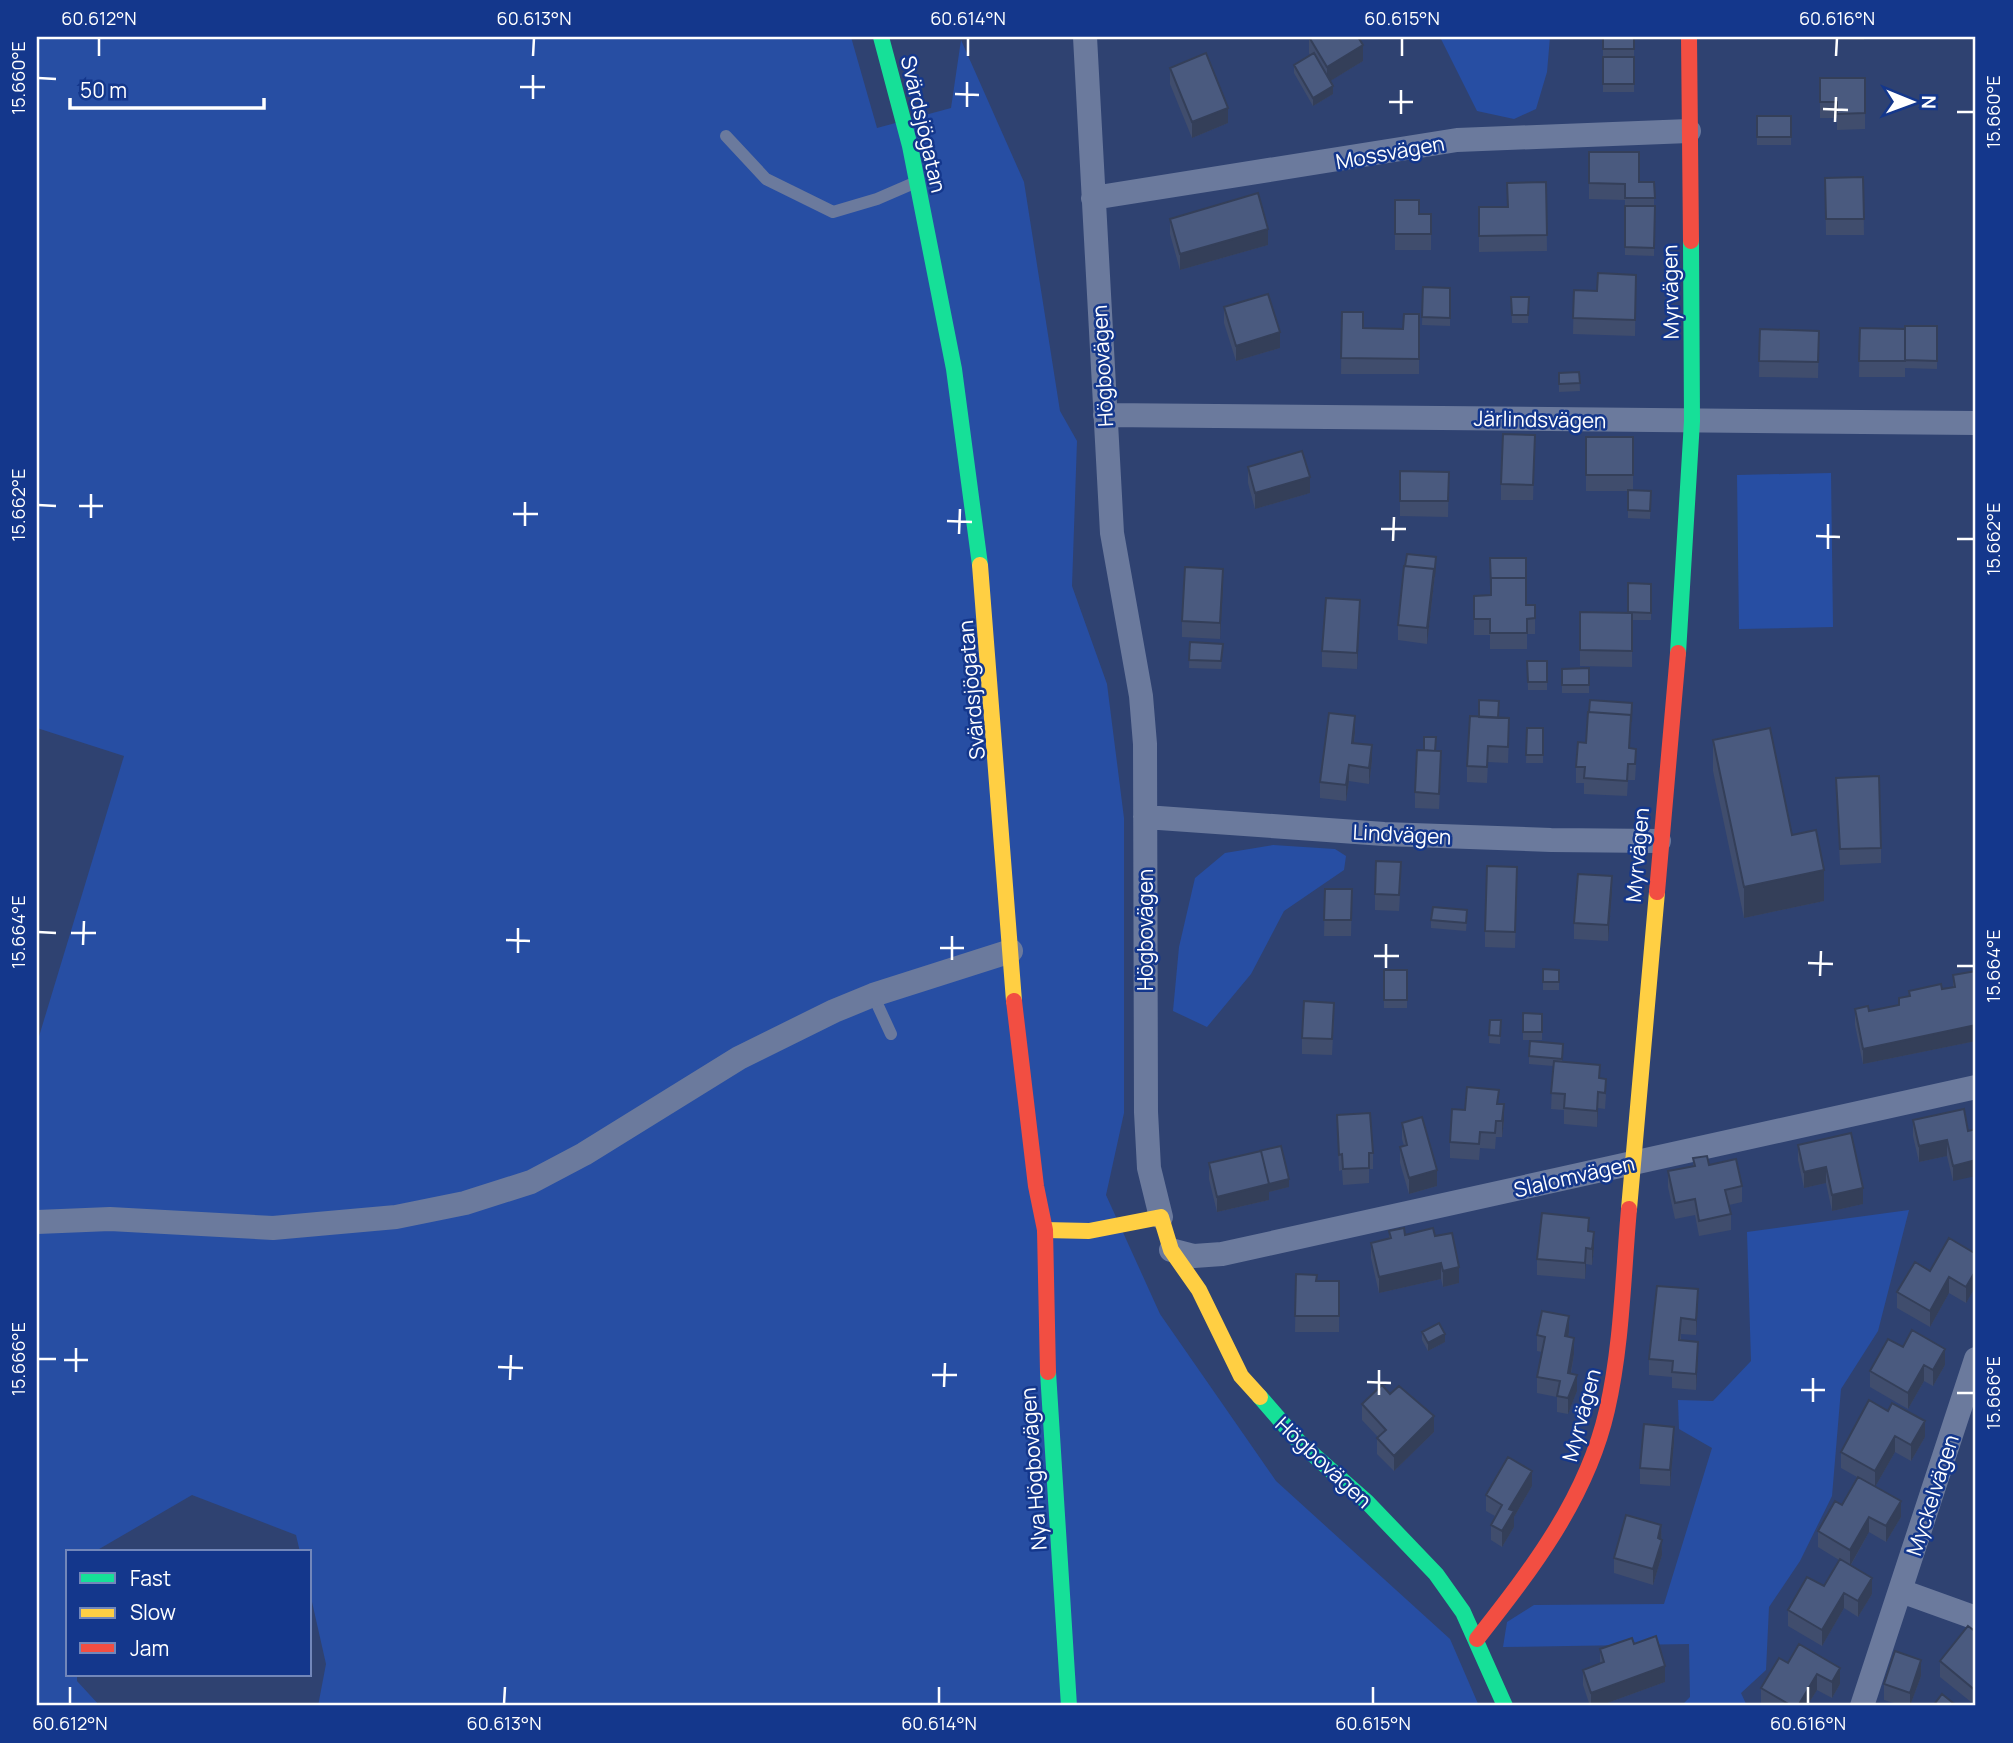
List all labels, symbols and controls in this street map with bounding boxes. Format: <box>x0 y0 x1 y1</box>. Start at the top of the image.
text: 60.612°N <box>61 6 137 30</box>
text: 60.613°N <box>496 6 572 30</box>
text: 60.614°N <box>930 6 1006 30</box>
text: 60.615°N <box>1364 6 1440 30</box>
text: 60.616°N <box>1799 6 1875 30</box>
text: 15.660°E <box>6 41 30 115</box>
street label: Svärdsjögatan <box>895 53 953 195</box>
scale bar <box>70 66 264 110</box>
north arrow <box>1876 66 1946 136</box>
text: 15.660°E <box>1981 75 2005 149</box>
text: 50 m <box>80 76 127 104</box>
text: N <box>1916 95 1942 109</box>
street label: Mossvägen <box>1333 129 1447 175</box>
street label: Myrvägen <box>1655 244 1685 340</box>
street label: Högbovägen <box>1085 304 1119 428</box>
street label: Järlindsvägen <box>1473 404 1607 434</box>
text: 15.662°E <box>6 469 30 541</box>
text: 15.662°E <box>1981 503 2005 575</box>
street label: Svärdsjögatan <box>951 619 991 761</box>
street label: Myrvägen <box>1619 807 1655 903</box>
street label: Lindvägen <box>1352 817 1452 851</box>
street label: Högbovägen <box>1131 869 1159 991</box>
text: 15.664°E <box>6 895 30 969</box>
text: 15.664°E <box>1981 929 2005 1003</box>
street label: Slalomvägen <box>1511 1148 1637 1204</box>
text: 15.666°E <box>6 1322 30 1396</box>
text: 15.666°E <box>1981 1356 2005 1430</box>
street label: Myrvägen <box>1555 1366 1607 1464</box>
street label: Nya Högbovägen <box>1013 1387 1053 1551</box>
street label: Högbovägen <box>1270 1410 1378 1514</box>
street label: Myckelvägen <box>1899 1431 1965 1559</box>
legend <box>66 1550 312 1676</box>
text: Fast <box>130 1564 171 1592</box>
text: Slow <box>130 1598 176 1626</box>
text: Jam <box>130 1634 169 1662</box>
text: 60.612°N <box>32 1711 108 1735</box>
text: 60.613°N <box>466 1711 542 1735</box>
text: 60.614°N <box>901 1711 977 1735</box>
text: 60.615°N <box>1335 1711 1411 1735</box>
text: 60.616°N <box>1770 1711 1846 1735</box>

